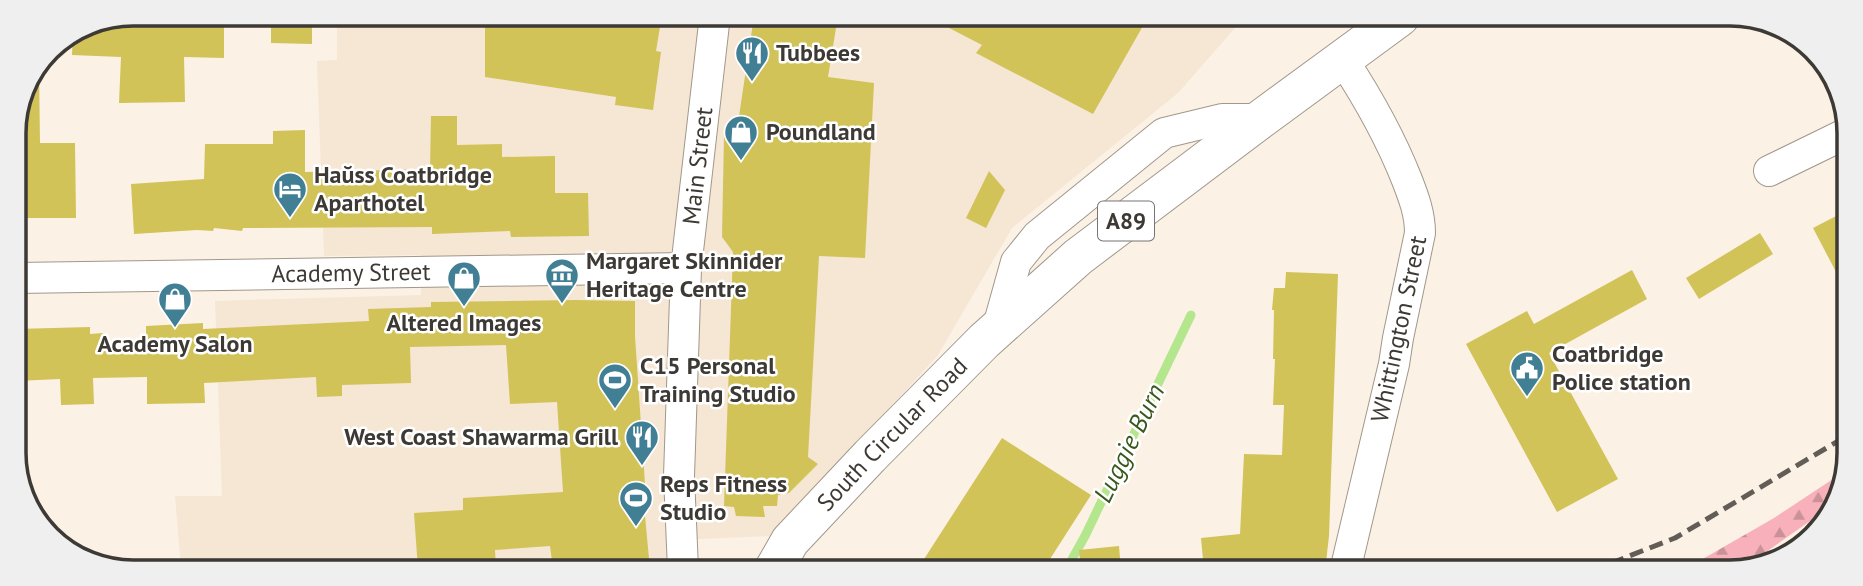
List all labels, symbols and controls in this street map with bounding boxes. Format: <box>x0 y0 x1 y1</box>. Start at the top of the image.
restaurant icon: Tubbees <box>733 34 771 83</box>
place label: Tubbees <box>776 37 860 68</box>
street label: Main Street <box>675 105 719 226</box>
shop icon: Poundland <box>722 113 760 162</box>
place label: Poundland <box>766 116 876 147</box>
place label: Haŭss Coatbridge Aparthotel <box>314 159 492 218</box>
hotel icon: Haŭss Coatbridge Aparthotel <box>271 170 309 219</box>
road number: A89 <box>1098 202 1154 241</box>
street label: Whittington Street <box>1364 233 1433 425</box>
place label: Margaret Skinnider Heritage Centre <box>586 245 783 304</box>
street label: Academy Street <box>271 256 431 289</box>
museum icon: Margaret Skinnider Heritage Centre <box>543 256 581 305</box>
shop icon: Altered Images <box>445 259 483 308</box>
shop icon: Academy Salon <box>156 280 194 329</box>
place label: Altered Images <box>387 307 541 338</box>
place label: Academy Salon <box>97 328 253 359</box>
place label: Coatbridge Police station <box>1552 338 1691 397</box>
public building icon: Coatbridge Police station <box>1508 349 1546 398</box>
place label: C15 Personal Training Studio <box>640 350 796 409</box>
street label: South Circular Road <box>810 351 974 517</box>
sports icon: C15 Personal Training Studio <box>596 361 634 410</box>
water label: Luggie Burn <box>1086 378 1171 507</box>
restaurant icon: West Coast Shawarma Grill <box>623 418 661 467</box>
place label: West Coast Shawarma Grill <box>344 421 619 452</box>
place label: Reps Fitness Studio <box>660 468 787 527</box>
sports icon: Reps Fitness Studio <box>617 479 655 528</box>

